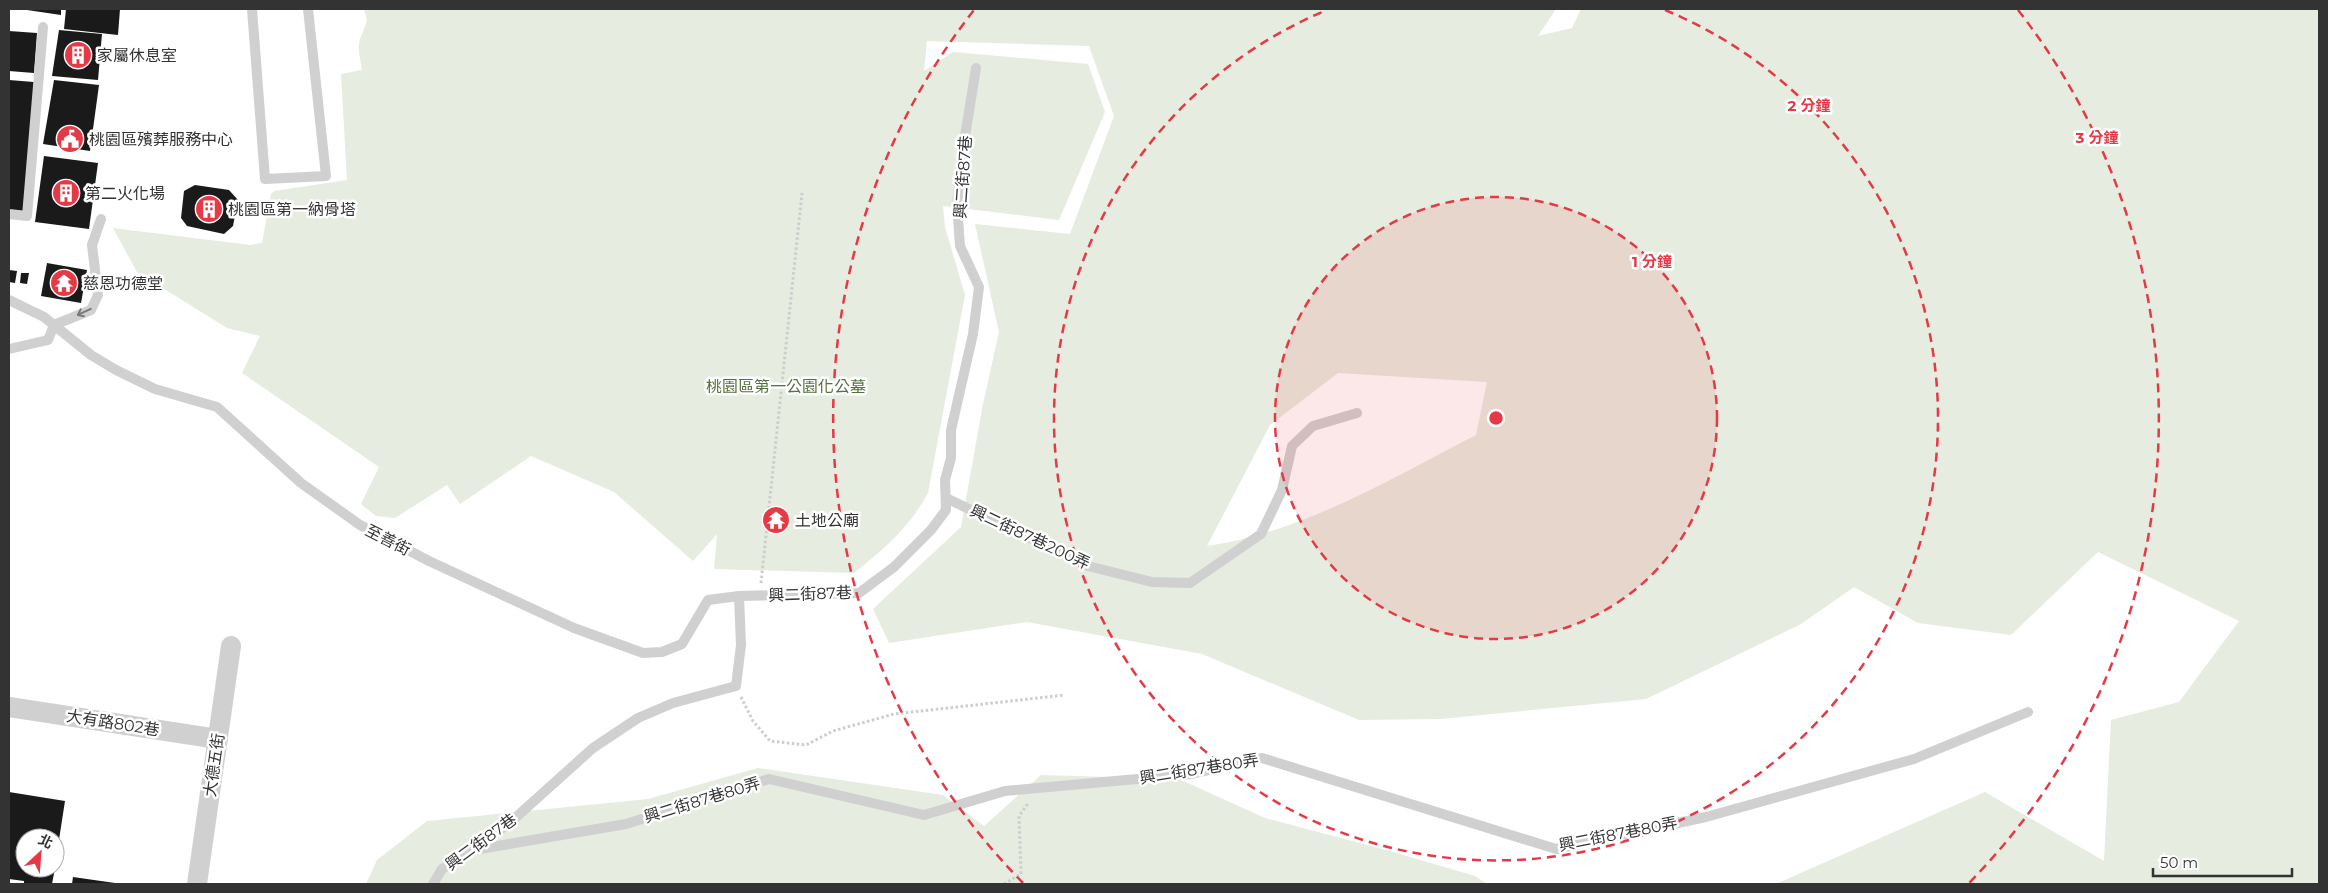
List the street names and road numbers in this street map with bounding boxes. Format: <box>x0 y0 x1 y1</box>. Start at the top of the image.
street label: 興二街87巷 <box>951 135 975 219</box>
street label: 興二街87巷200弄 <box>967 501 1093 573</box>
street label: 至善街 <box>362 521 414 559</box>
street label: 興二街87巷 <box>768 583 852 605</box>
street label: 大有路802巷 <box>65 706 161 740</box>
street label: 大德五街 <box>200 732 228 798</box>
street label: 興二街87巷80弄 <box>1138 750 1260 788</box>
street label: 興二街87巷80弄 <box>642 773 762 827</box>
street label: 興二街87巷 <box>442 810 520 874</box>
street label: 興二街87巷80弄 <box>1557 813 1679 855</box>

